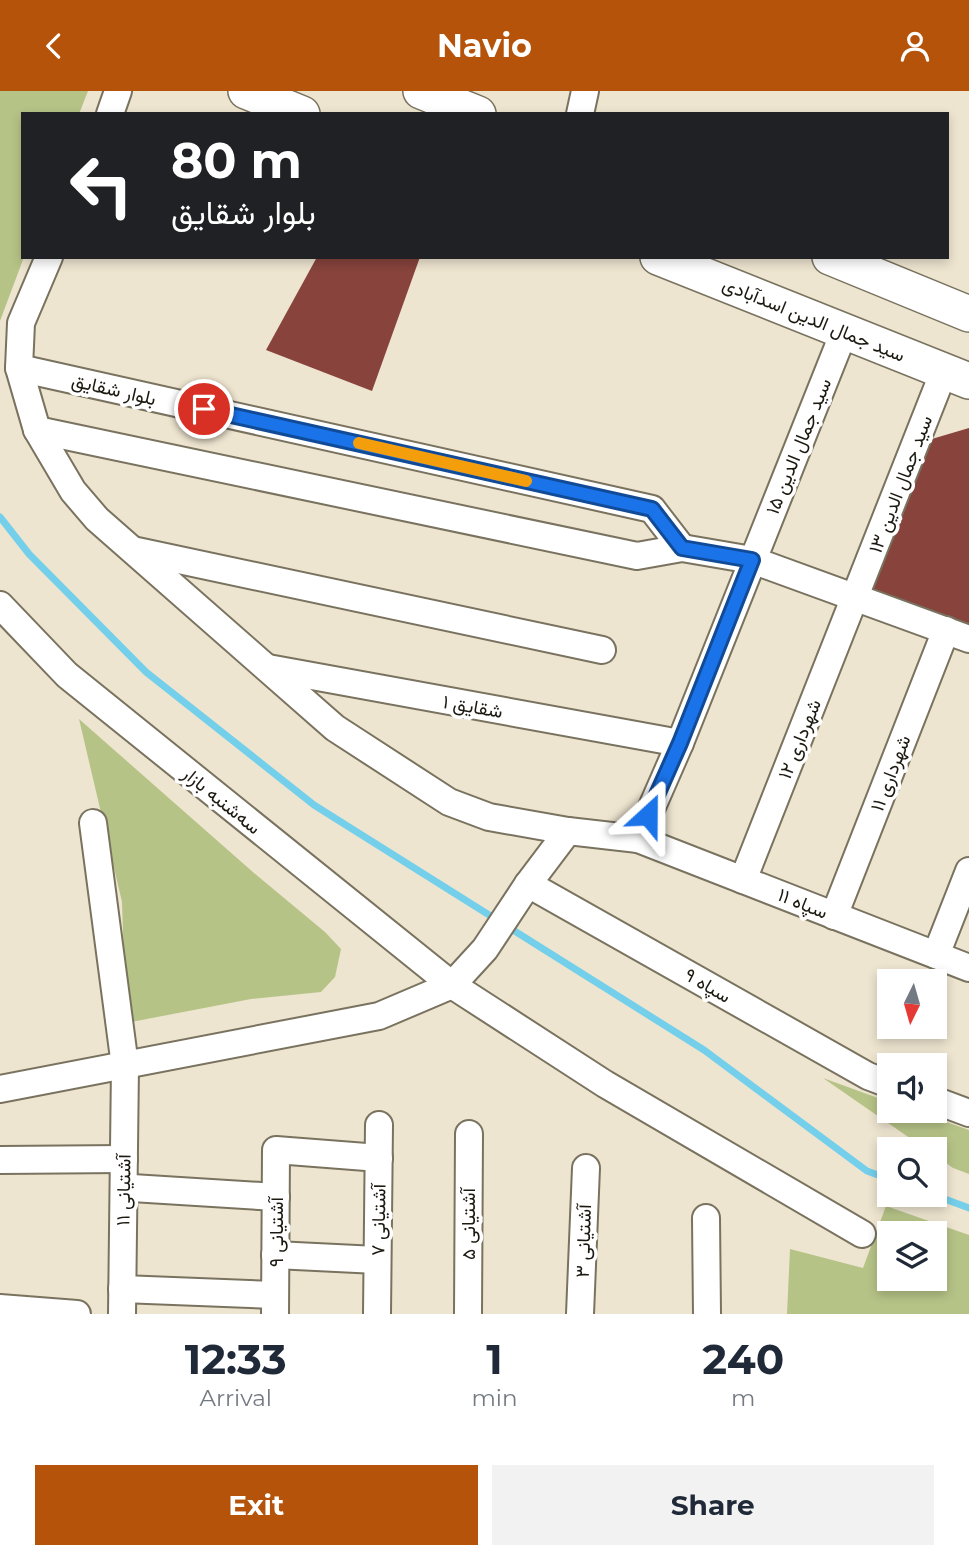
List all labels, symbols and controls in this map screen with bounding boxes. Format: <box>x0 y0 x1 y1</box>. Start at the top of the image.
text: Navio <box>437 26 532 65</box>
icon: back <box>35 27 73 65</box>
icon: person <box>896 27 934 65</box>
text: 80 m <box>171 131 302 190</box>
icon: left <box>56 140 147 231</box>
text: بلوار شقایق <box>171 193 316 232</box>
street label: سید جمال الدین اسدآبادی <box>719 272 908 367</box>
street label: بلوار شقایق <box>69 369 158 410</box>
street label: سید جمال الدین ۱۵ <box>761 375 836 518</box>
pin <box>174 379 234 439</box>
icon: arrive <box>185 390 223 428</box>
street label: سید جمال الدین ۱۳ <box>864 412 937 556</box>
street label: شقایق ۱ <box>441 690 505 723</box>
street label: شهرداری ۱۲ <box>773 696 826 782</box>
street label: شهرداری ۱۱ <box>865 732 915 814</box>
street label: سه‌شنبه بازار <box>177 761 266 839</box>
position arrow <box>611 778 685 852</box>
street label: سپاه ۱۱ <box>774 883 831 926</box>
street label: سپاه ۹ <box>679 963 735 1010</box>
north arrow <box>877 969 947 1039</box>
map controls <box>877 969 947 1291</box>
button: sound <box>877 1053 947 1123</box>
button: search <box>877 1137 947 1207</box>
street label: آشتیانی ۱۱ <box>111 1152 136 1226</box>
street label: آشتیانی ۷ <box>366 1182 391 1256</box>
street label: آشتیانی ۵ <box>457 1186 480 1260</box>
street label: آشتیانی ۹ <box>265 1195 288 1267</box>
street label: آشتیانی ۳ <box>571 1202 596 1278</box>
button: layers <box>877 1221 947 1291</box>
text: 12:33 <box>185 1333 287 1385</box>
text: 1 <box>486 1333 503 1385</box>
text: 240 <box>702 1333 784 1385</box>
text: Arrival <box>199 1384 272 1412</box>
text: min <box>471 1384 518 1412</box>
text: m <box>731 1384 755 1412</box>
button: Exit <box>35 1465 478 1545</box>
button: Share <box>492 1465 934 1545</box>

